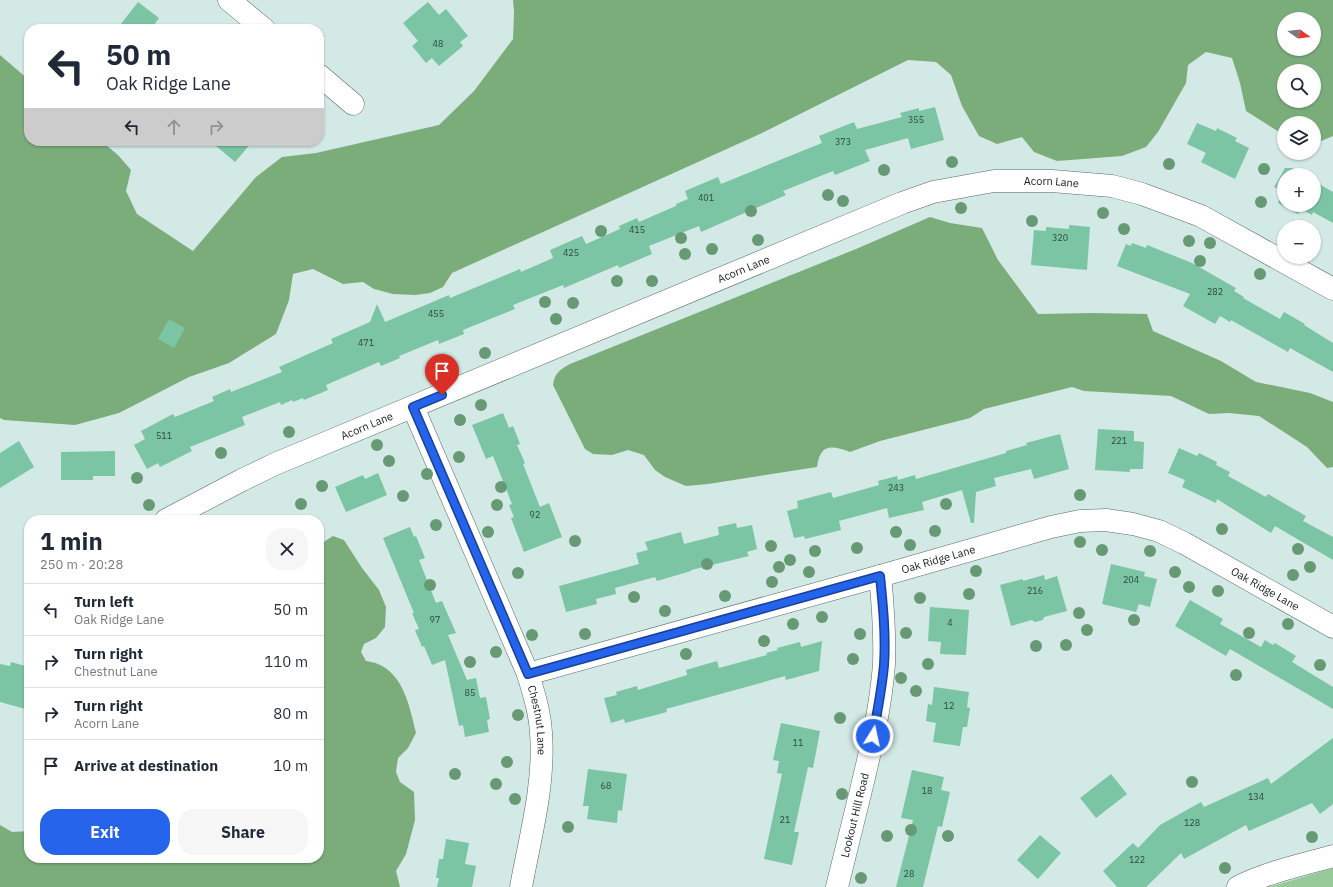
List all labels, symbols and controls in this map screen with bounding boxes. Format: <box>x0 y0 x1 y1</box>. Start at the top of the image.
north arrow <box>1277 12 1321 56</box>
map controls <box>1277 12 1321 264</box>
text: 50 m <box>106 36 171 73</box>
house number: 48 <box>433 38 443 49</box>
icon: left <box>40 40 92 92</box>
button: search <box>1277 64 1321 108</box>
text: Oak Ridge Lane <box>106 72 231 95</box>
house number: 355 <box>908 114 924 125</box>
icon: left <box>121 116 143 138</box>
icon: ahead <box>163 116 185 138</box>
icon: right <box>205 116 227 138</box>
button: layers <box>1277 116 1321 160</box>
house number: 373 <box>835 136 851 147</box>
button: + <box>1277 168 1321 212</box>
street label: Acorn Lane <box>1024 174 1080 190</box>
house number: 401 <box>698 192 714 203</box>
button: − <box>1277 220 1321 264</box>
house number: 415 <box>629 224 645 235</box>
house number: 320 <box>1052 232 1068 243</box>
house number: 425 <box>563 247 579 258</box>
street label: Acorn Lane <box>715 252 772 286</box>
house number: 282 <box>1207 286 1223 297</box>
house number: 455 <box>428 308 444 319</box>
house number: 471 <box>358 337 374 348</box>
pin <box>425 354 459 395</box>
icon: arrive <box>431 360 453 382</box>
street label: Acorn Lane <box>339 409 395 443</box>
house number: 511 <box>156 430 172 441</box>
house number: 221 <box>1111 435 1127 446</box>
house number: 243 <box>888 482 904 493</box>
house number: 92 <box>530 509 540 520</box>
text: 1 min <box>40 525 103 557</box>
button: close <box>266 528 308 570</box>
street label: Oak Ridge Lane <box>900 542 977 577</box>
text: 250 m · 20:28 <box>40 556 123 573</box>
street label: Oak Ridge Lane <box>1228 564 1302 614</box>
house number: 204 <box>1123 574 1139 585</box>
house number: 216 <box>1027 585 1043 596</box>
text: Turn left <box>74 592 134 611</box>
icon: left <box>40 599 62 621</box>
text: 50 m <box>273 600 308 619</box>
text: Oak Ridge Lane <box>74 611 164 628</box>
house number: 97 <box>430 614 440 625</box>
house number: 4 <box>947 617 953 628</box>
text: Turn right <box>74 644 143 663</box>
icon: right <box>40 651 62 673</box>
text: 110 m <box>264 652 308 671</box>
text: Chestnut Lane <box>74 663 158 680</box>
street label: Chestnut Lane <box>525 684 549 755</box>
house number: 85 <box>465 687 475 698</box>
text: Turn right <box>74 696 143 715</box>
house number: 12 <box>944 700 954 711</box>
icon: right <box>40 703 62 725</box>
text: 80 m <box>273 704 308 723</box>
text: Acorn Lane <box>74 715 139 732</box>
position arrow <box>852 715 894 757</box>
house number: 11 <box>793 737 803 748</box>
icon: arrive <box>40 755 62 777</box>
text: Arrive at destination <box>74 756 218 775</box>
text: 10 m <box>273 756 308 775</box>
street label: Lookout Hill Road <box>838 772 872 859</box>
house number: 68 <box>601 780 611 791</box>
house number: 18 <box>922 785 932 796</box>
house number: 134 <box>1248 791 1264 802</box>
button: Exit <box>40 809 170 855</box>
button: Share <box>178 809 308 855</box>
house number: 21 <box>780 814 790 825</box>
house number: 128 <box>1184 817 1200 828</box>
house number: 122 <box>1129 854 1145 865</box>
house number: 28 <box>904 868 914 879</box>

